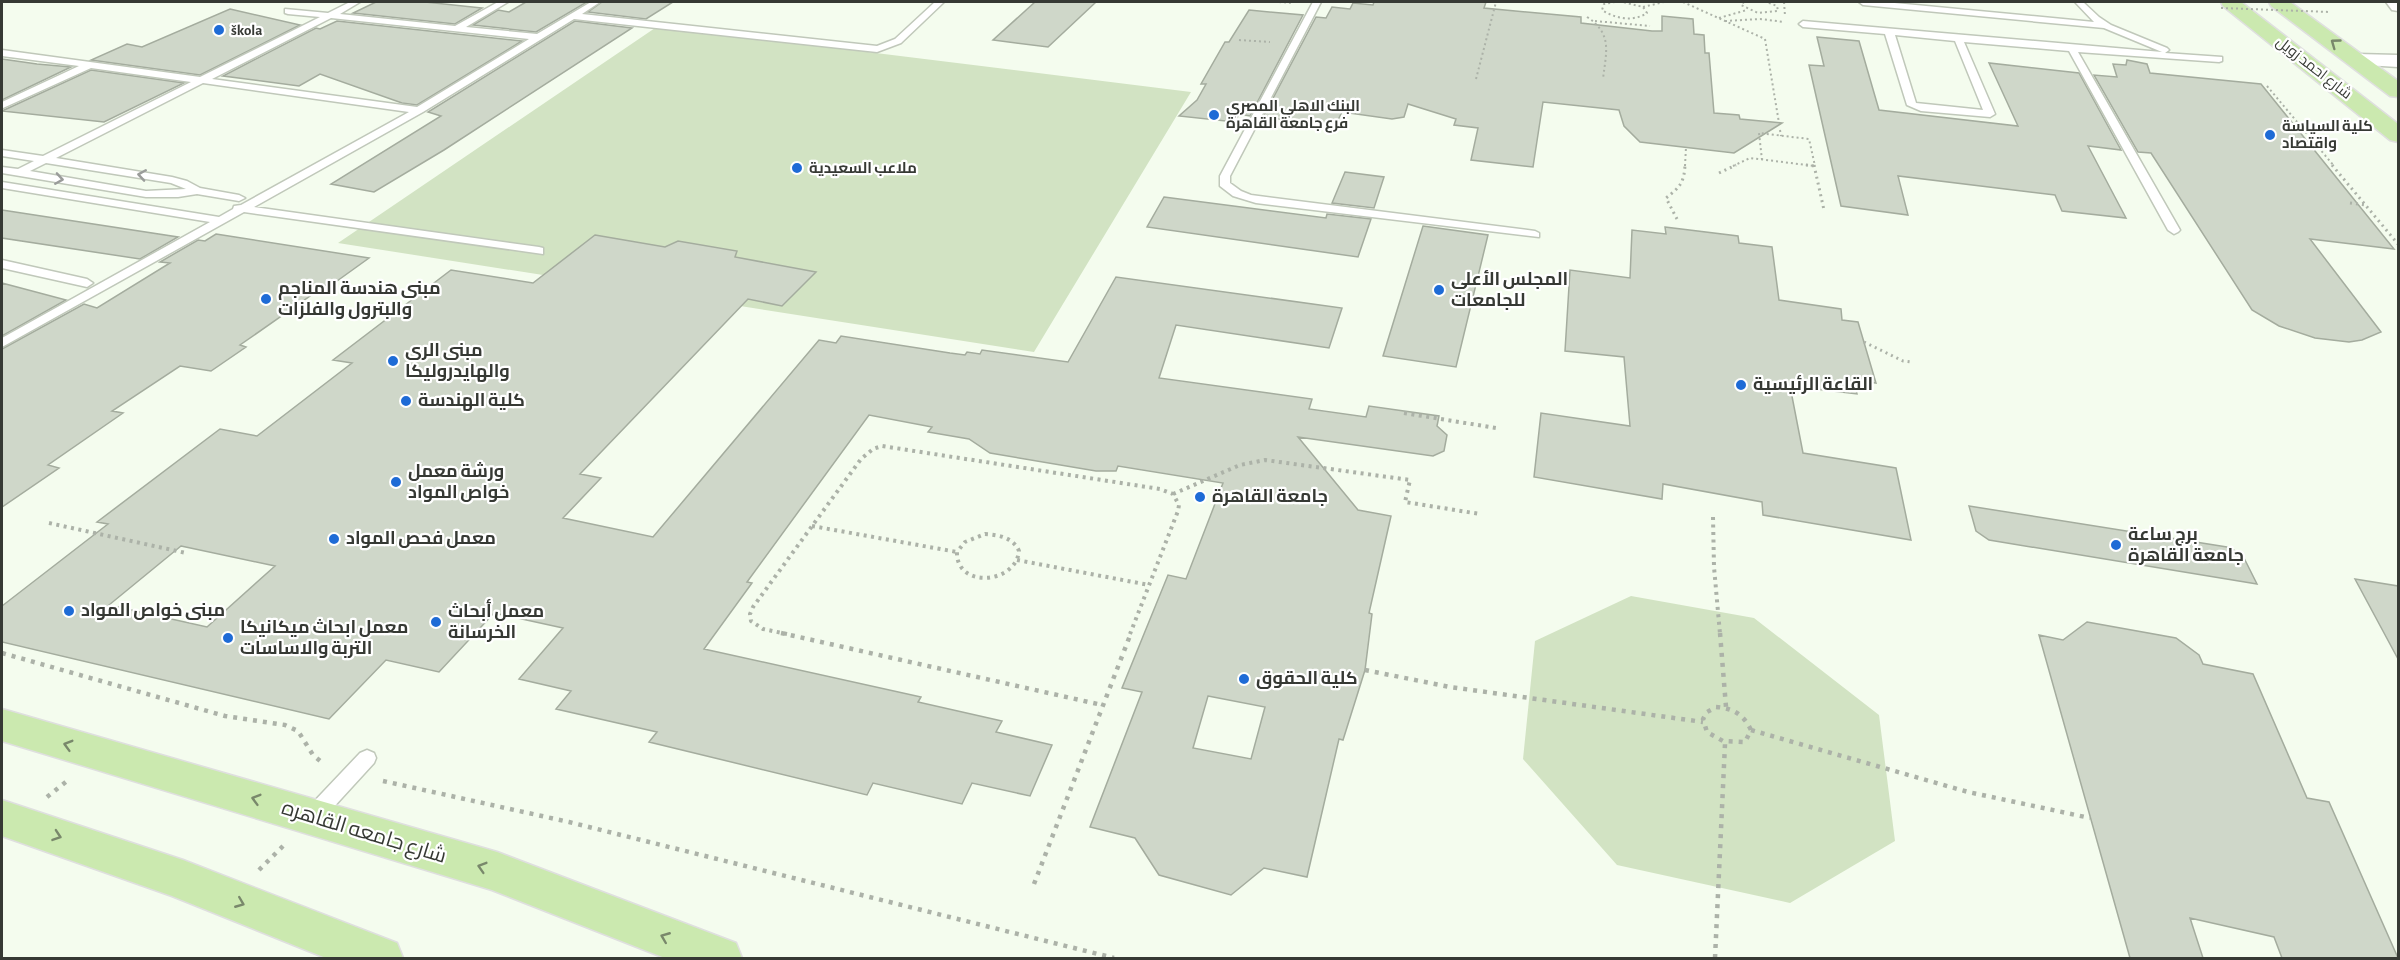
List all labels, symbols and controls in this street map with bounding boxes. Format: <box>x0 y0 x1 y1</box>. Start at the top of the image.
marker: škola <box>212 23 226 37</box>
place label: škola <box>231 23 263 38</box>
street label: شارع احمد زويل <box>2272 33 2355 104</box>
one-way arrow <box>2330 40 2341 51</box>
place label: البنك الاهلي المصري فرع جامعة القاهرة <box>1226 99 1360 133</box>
marker: البنك الاهلي المصري فرع جامعة القاهرة <box>1207 108 1221 122</box>
place label: كلية السياسة واقتصاد <box>2282 119 2373 152</box>
marker: كلية السياسة واقتصاد <box>2263 128 2277 142</box>
marker: ملاعب السعيدية <box>790 161 804 175</box>
place label: ملاعب السعيدية <box>809 161 917 176</box>
one-way arrow <box>138 169 148 182</box>
one-way arrow <box>55 173 64 185</box>
place label: المجلس الأعلى للجامعات <box>1451 269 1568 310</box>
place label: مبنى هندسة المناجم والبترول والفلزات <box>278 280 441 320</box>
marker: المجلس الأعلى للجامعات <box>1432 283 1446 297</box>
marker: مبنى هندسة المناجم والبترول والفلزات <box>259 292 273 306</box>
place label: مبنى الرى والهايدروليكا <box>405 342 510 382</box>
marker: مبنى الرى والهايدروليكا <box>386 354 400 368</box>
place label: القاعة الرئيسية <box>1753 374 1873 395</box>
marker: القاعة الرئيسية <box>1734 378 1748 392</box>
place label: كلية الهندسة <box>418 392 525 411</box>
marker: كلية الهندسة <box>399 394 413 408</box>
place label: ورشة معمل خواص المواد <box>408 462 509 503</box>
marker: ورشة معمل خواص المواد <box>389 475 403 489</box>
place label: جامعة القاهرة <box>1212 488 1328 507</box>
marker: جامعة القاهرة <box>1193 490 1207 504</box>
place label: برج ساعة جامعة القاهرة <box>2128 526 2244 566</box>
place label: معمل فحص المواد <box>346 530 496 549</box>
marker: معمل فحص المواد <box>327 532 341 546</box>
marker: برج ساعة جامعة القاهرة <box>2109 538 2123 552</box>
place label: معمل أبحاث الخرسانة <box>448 598 544 643</box>
place label: مبنى خواص المواد <box>81 602 225 621</box>
marker: مبنى خواص المواد <box>62 604 76 618</box>
marker: معمل أبحاث الخرسانة <box>429 615 443 629</box>
place label: معمل ابحاث ميكانيكا التربة والاساسات <box>240 619 409 659</box>
marker: معمل ابحاث ميكانيكا التربة والاساسات <box>221 631 235 645</box>
place label: كلية الحقوق <box>1256 670 1358 689</box>
marker: كلية الحقوق <box>1237 672 1251 686</box>
one-way arrow <box>63 740 74 752</box>
one-way arrow <box>251 794 261 806</box>
street label: شارع جامعه القاهره <box>278 797 449 870</box>
one-way arrow <box>51 829 62 842</box>
one-way arrow <box>477 862 488 874</box>
one-way arrow <box>234 896 245 908</box>
one-way arrow <box>660 932 671 944</box>

